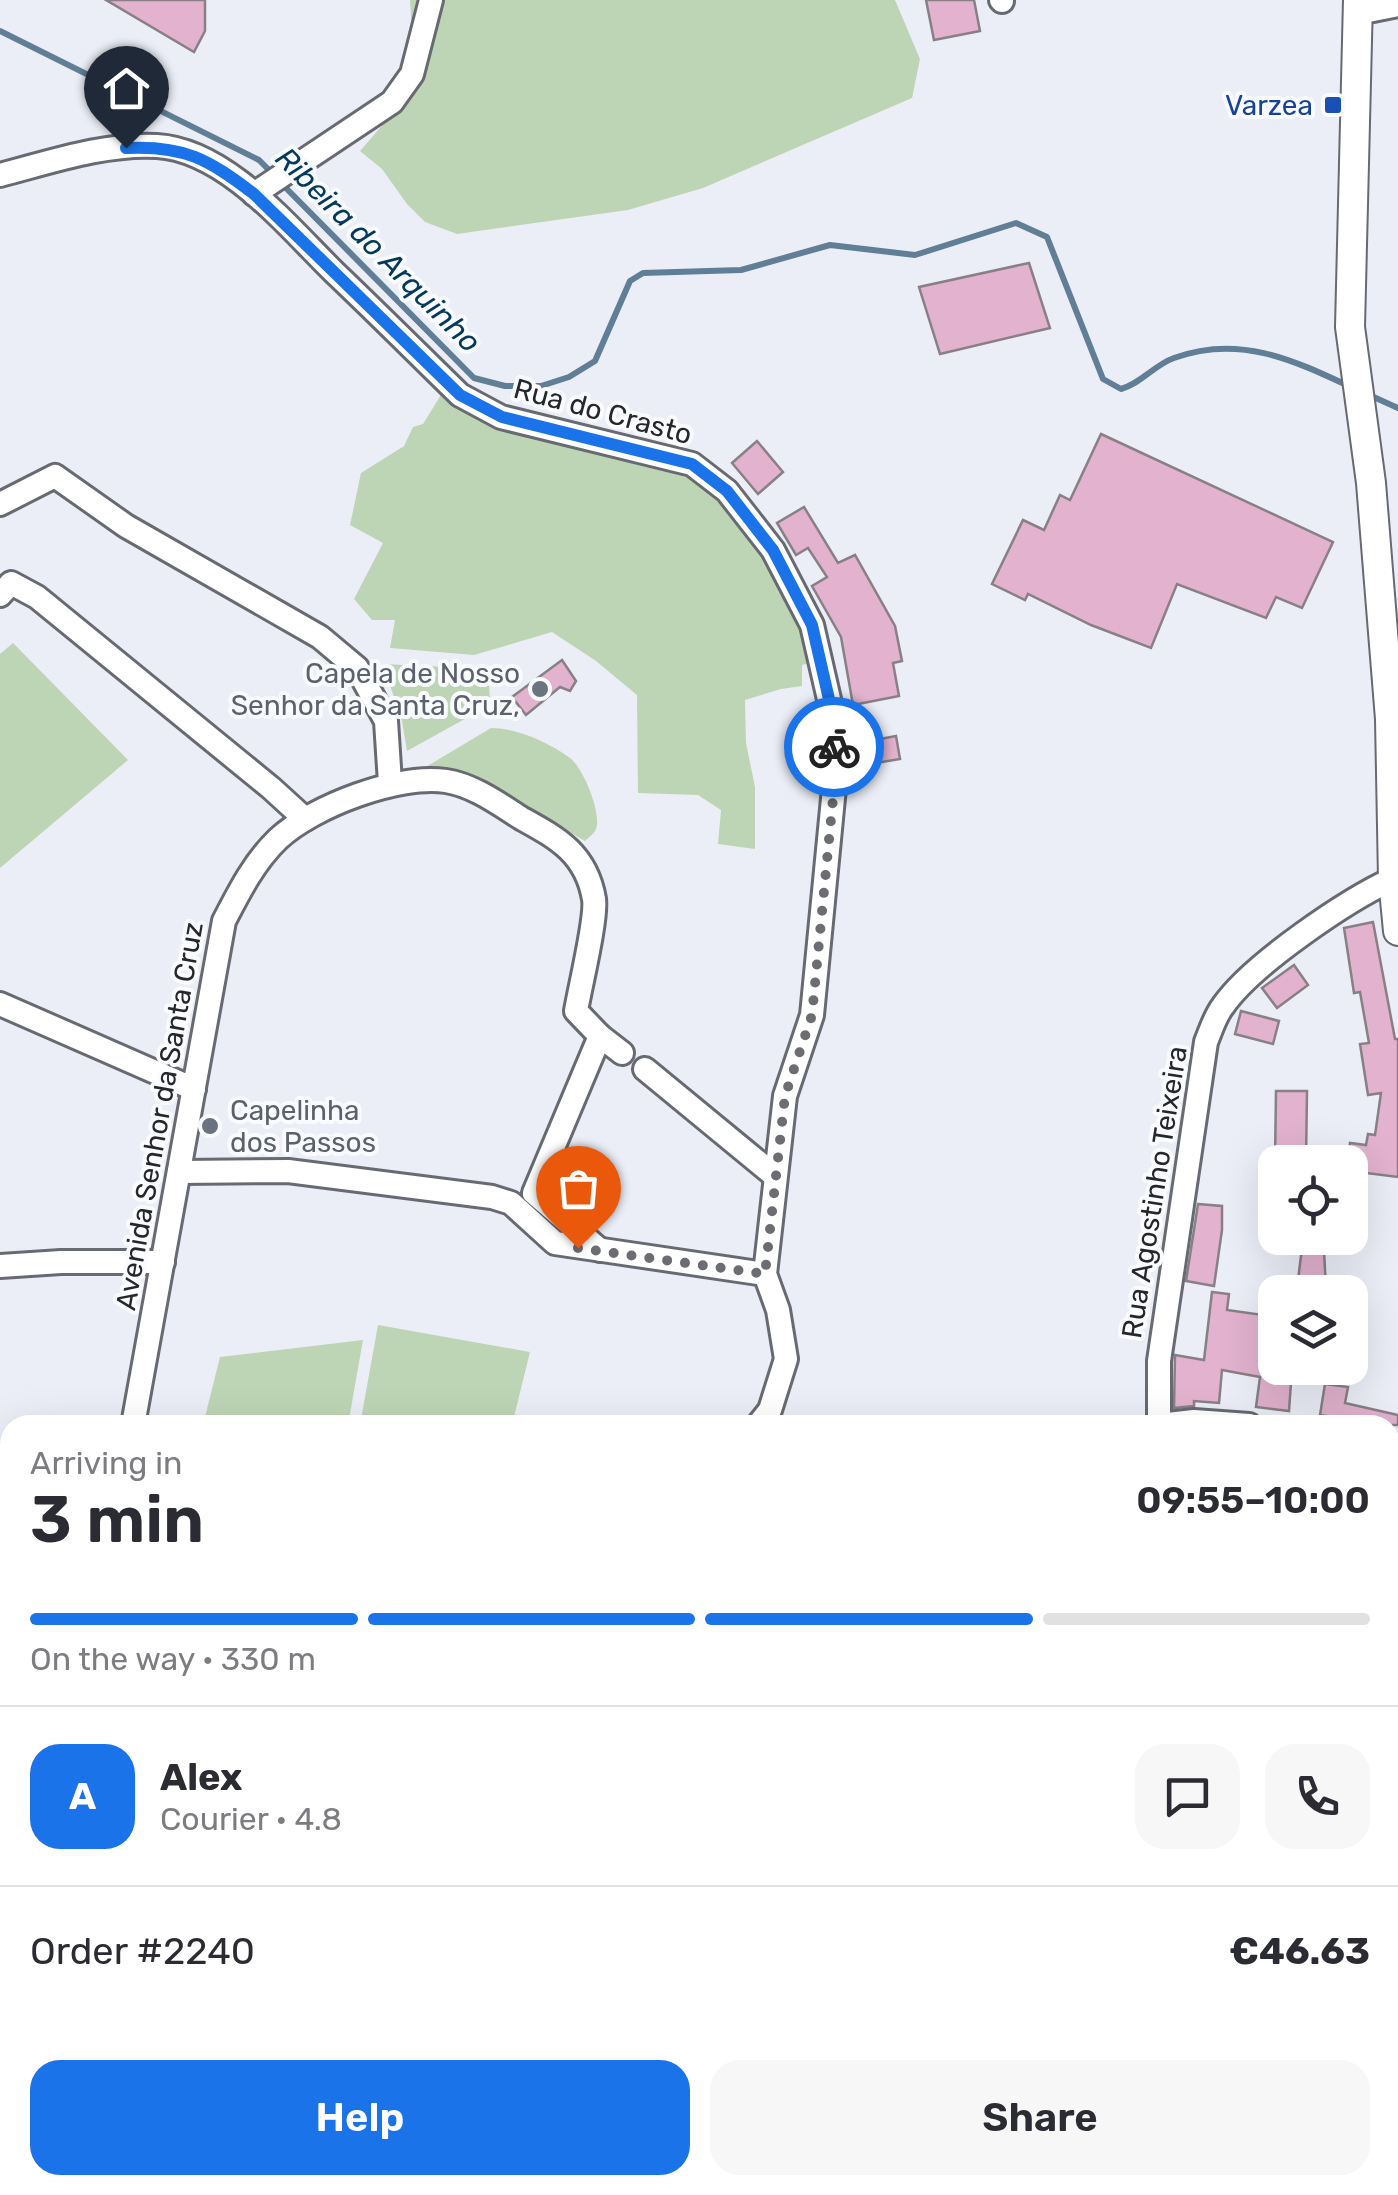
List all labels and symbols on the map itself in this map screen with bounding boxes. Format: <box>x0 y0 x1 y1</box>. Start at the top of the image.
pin <box>84 46 169 149</box>
place label: Varzea <box>1225 89 1313 122</box>
marker: Varzea <box>1322 94 1344 116</box>
water label: Ribeira do Arquinho <box>268 140 488 360</box>
street label: Rua do Crasto <box>510 372 695 451</box>
place label: Capela de Nosso Senhor da Santa Cruz, <box>231 657 520 722</box>
marker: Capela de Nosso Senhor da Santa Cruz, <box>529 678 551 700</box>
courier <box>784 697 884 797</box>
street label: Avenida Senhor da Santa Cruz <box>109 919 210 1313</box>
street label: Rua Agostinho Teixeira <box>1115 1044 1194 1341</box>
place label: Capelinha dos Passos <box>230 1094 376 1159</box>
marker: Capelinha dos Passos <box>199 1115 221 1137</box>
pin <box>536 1146 621 1249</box>

